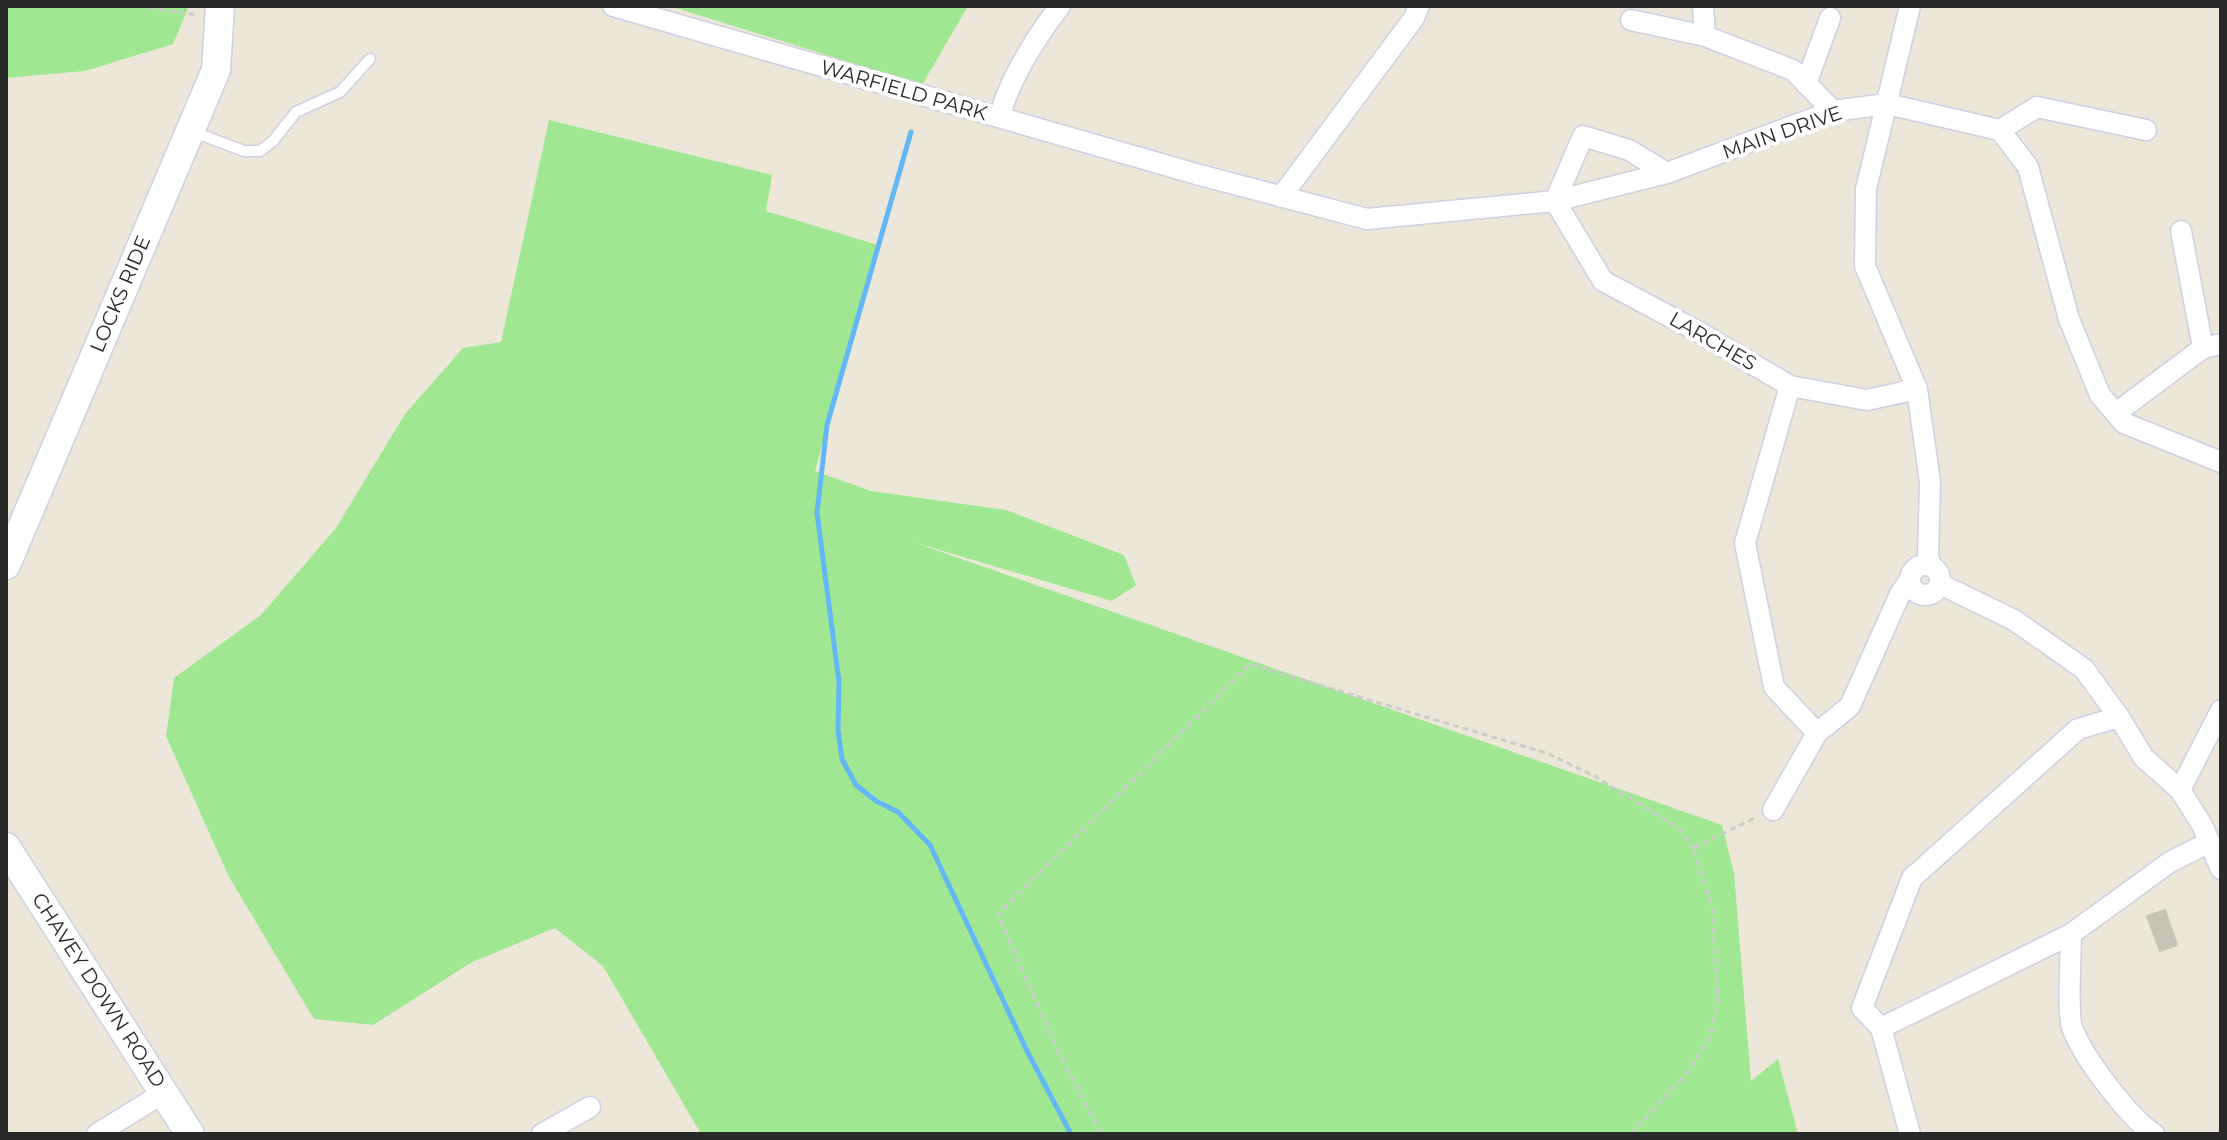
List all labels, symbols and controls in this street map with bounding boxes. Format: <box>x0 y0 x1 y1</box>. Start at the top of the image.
street label: WARFIELD PARK <box>818 55 991 126</box>
street label: MAIN DRIVE <box>1719 100 1845 164</box>
street label: LOCKS RIDE <box>85 232 155 356</box>
street label: LARCHES <box>1665 306 1761 376</box>
street label: CHAVEY DOWN ROAD <box>27 888 171 1092</box>

